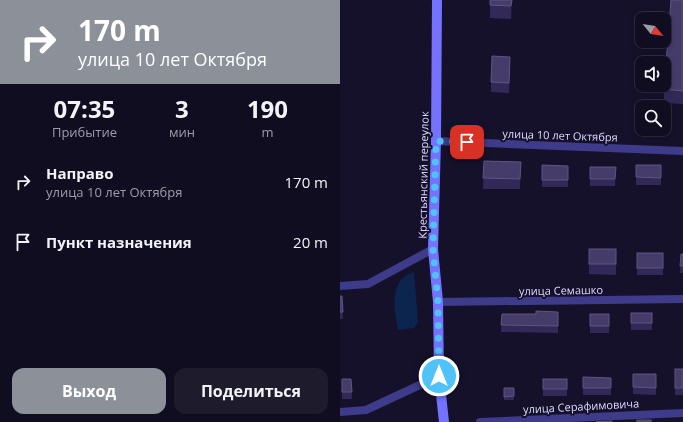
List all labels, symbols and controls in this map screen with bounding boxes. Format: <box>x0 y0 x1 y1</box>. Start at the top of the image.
text: 170 m <box>78 11 161 49</box>
north arrow <box>635 12 671 48</box>
map controls <box>635 12 671 136</box>
icon: right <box>12 16 64 68</box>
text: улица 10 лет Октября <box>78 47 267 71</box>
button: sound <box>635 56 671 92</box>
text: 07:35 <box>54 92 115 125</box>
text: 3 <box>175 92 189 125</box>
text: 190 <box>247 92 288 125</box>
button: search <box>635 100 671 136</box>
street label: Крестьянский переулок <box>414 111 432 239</box>
text: Прибытие <box>52 123 117 141</box>
text: мин <box>169 123 195 141</box>
text: m <box>261 123 274 141</box>
pin <box>450 125 484 159</box>
street label: улица 10 лет Октября <box>502 125 618 145</box>
icon: arrive <box>456 131 478 153</box>
text: Направо <box>46 163 114 183</box>
icon: right <box>12 171 34 193</box>
text: 170 m <box>284 172 328 192</box>
text: улица 10 лет Октября <box>46 183 182 201</box>
icon: arrive <box>12 231 34 253</box>
text: Пункт назначения <box>46 232 192 252</box>
text: 20 m <box>293 232 328 252</box>
street label: улица Семашко <box>519 282 604 298</box>
position arrow <box>418 355 460 397</box>
button: Выход <box>12 368 166 414</box>
button: Поделиться <box>174 368 328 414</box>
street label: улица Серафимовича <box>523 395 639 417</box>

